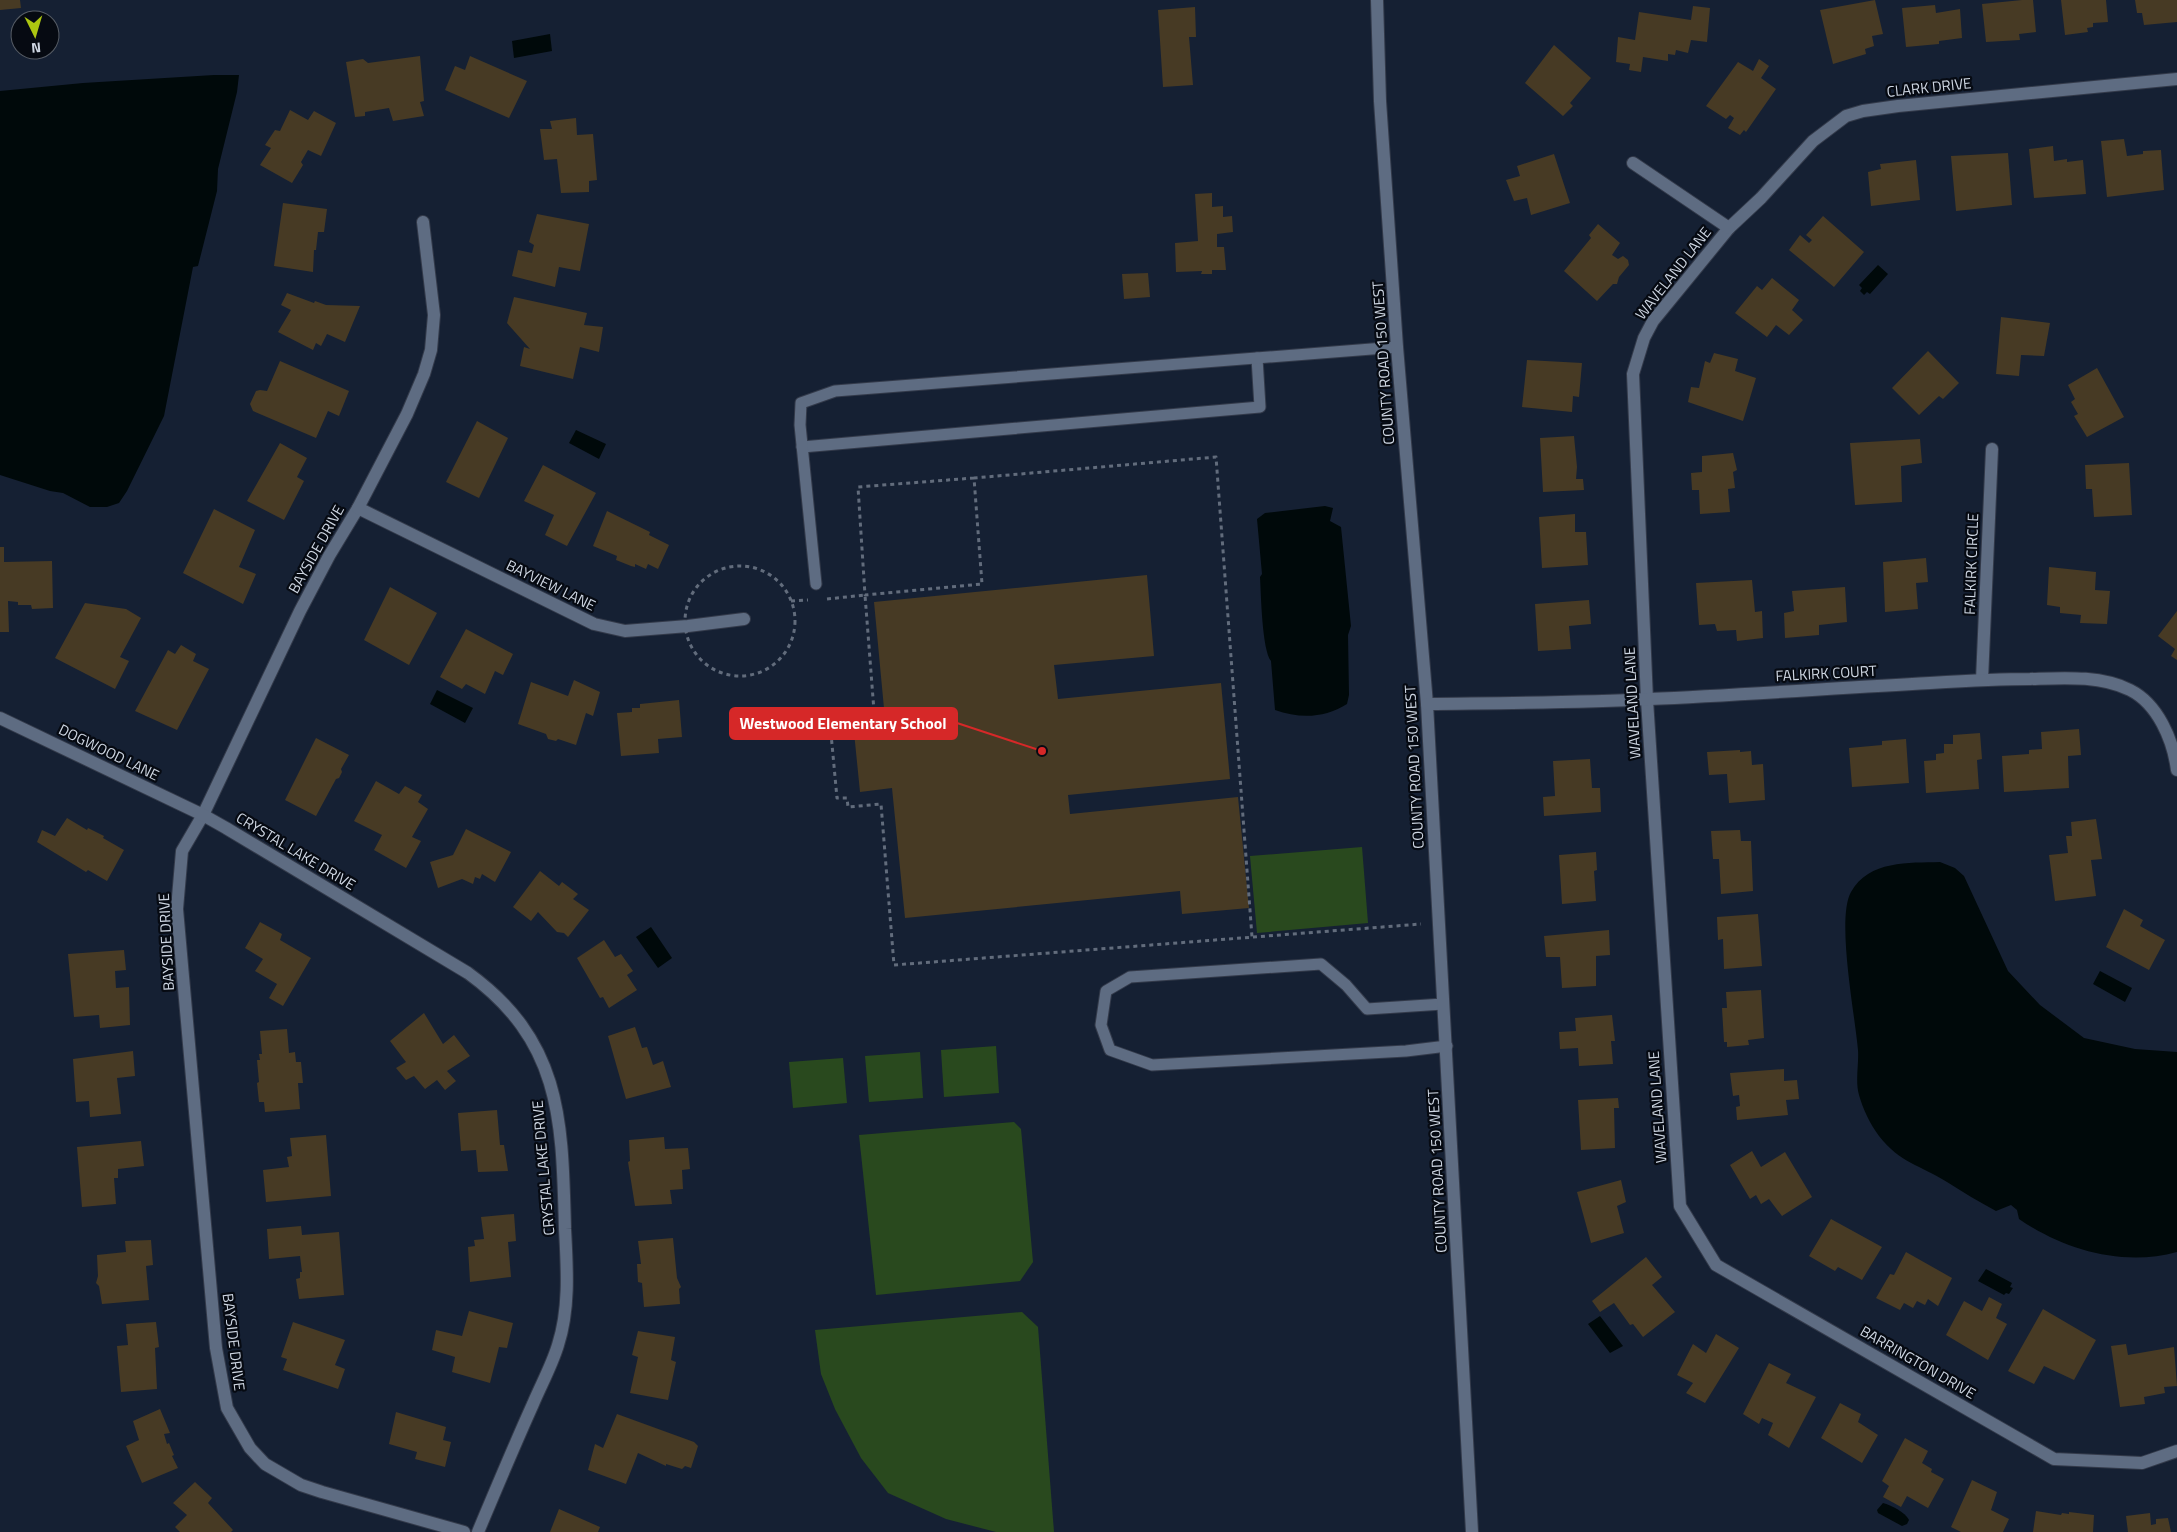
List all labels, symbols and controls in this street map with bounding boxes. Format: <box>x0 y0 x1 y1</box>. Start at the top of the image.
north arrow <box>10 10 60 60</box>
text: N <box>30 38 42 59</box>
street label: CLARK DRIVE <box>1886 71 1972 103</box>
street label: WAVELAND LANE <box>1629 222 1717 324</box>
street label: COUNTY ROAD 150 WEST <box>1366 280 1400 446</box>
street label: BAYSIDE DRIVE <box>282 501 350 597</box>
street label: FALKIRK CIRCLE <box>1958 513 1984 615</box>
street label: BAYVIEW LANE <box>502 553 600 617</box>
street label: WAVELAND LANE <box>1618 646 1646 760</box>
street label: FALKIRK COURT <box>1775 659 1877 687</box>
street label: COUNTY ROAD 150 WEST <box>1398 684 1430 849</box>
callout: Westwood Elementary School <box>730 708 957 739</box>
text: Westwood Elementary School <box>739 711 947 735</box>
street label: DOGWOOD LANE <box>55 718 163 786</box>
street label: CRYSTAL LAKE DRIVE <box>232 806 360 896</box>
street label: BAYSIDE DRIVE <box>152 893 180 991</box>
street label: WAVELAND LANE <box>1642 1050 1672 1164</box>
street label: COUNTY ROAD 150 WEST <box>1421 1088 1453 1253</box>
street label: CRYSTAL LAKE DRIVE <box>526 1099 560 1237</box>
street label: BAYSIDE DRIVE <box>217 1292 251 1392</box>
street label: BARRINGTON DRIVE <box>1856 1320 1980 1404</box>

